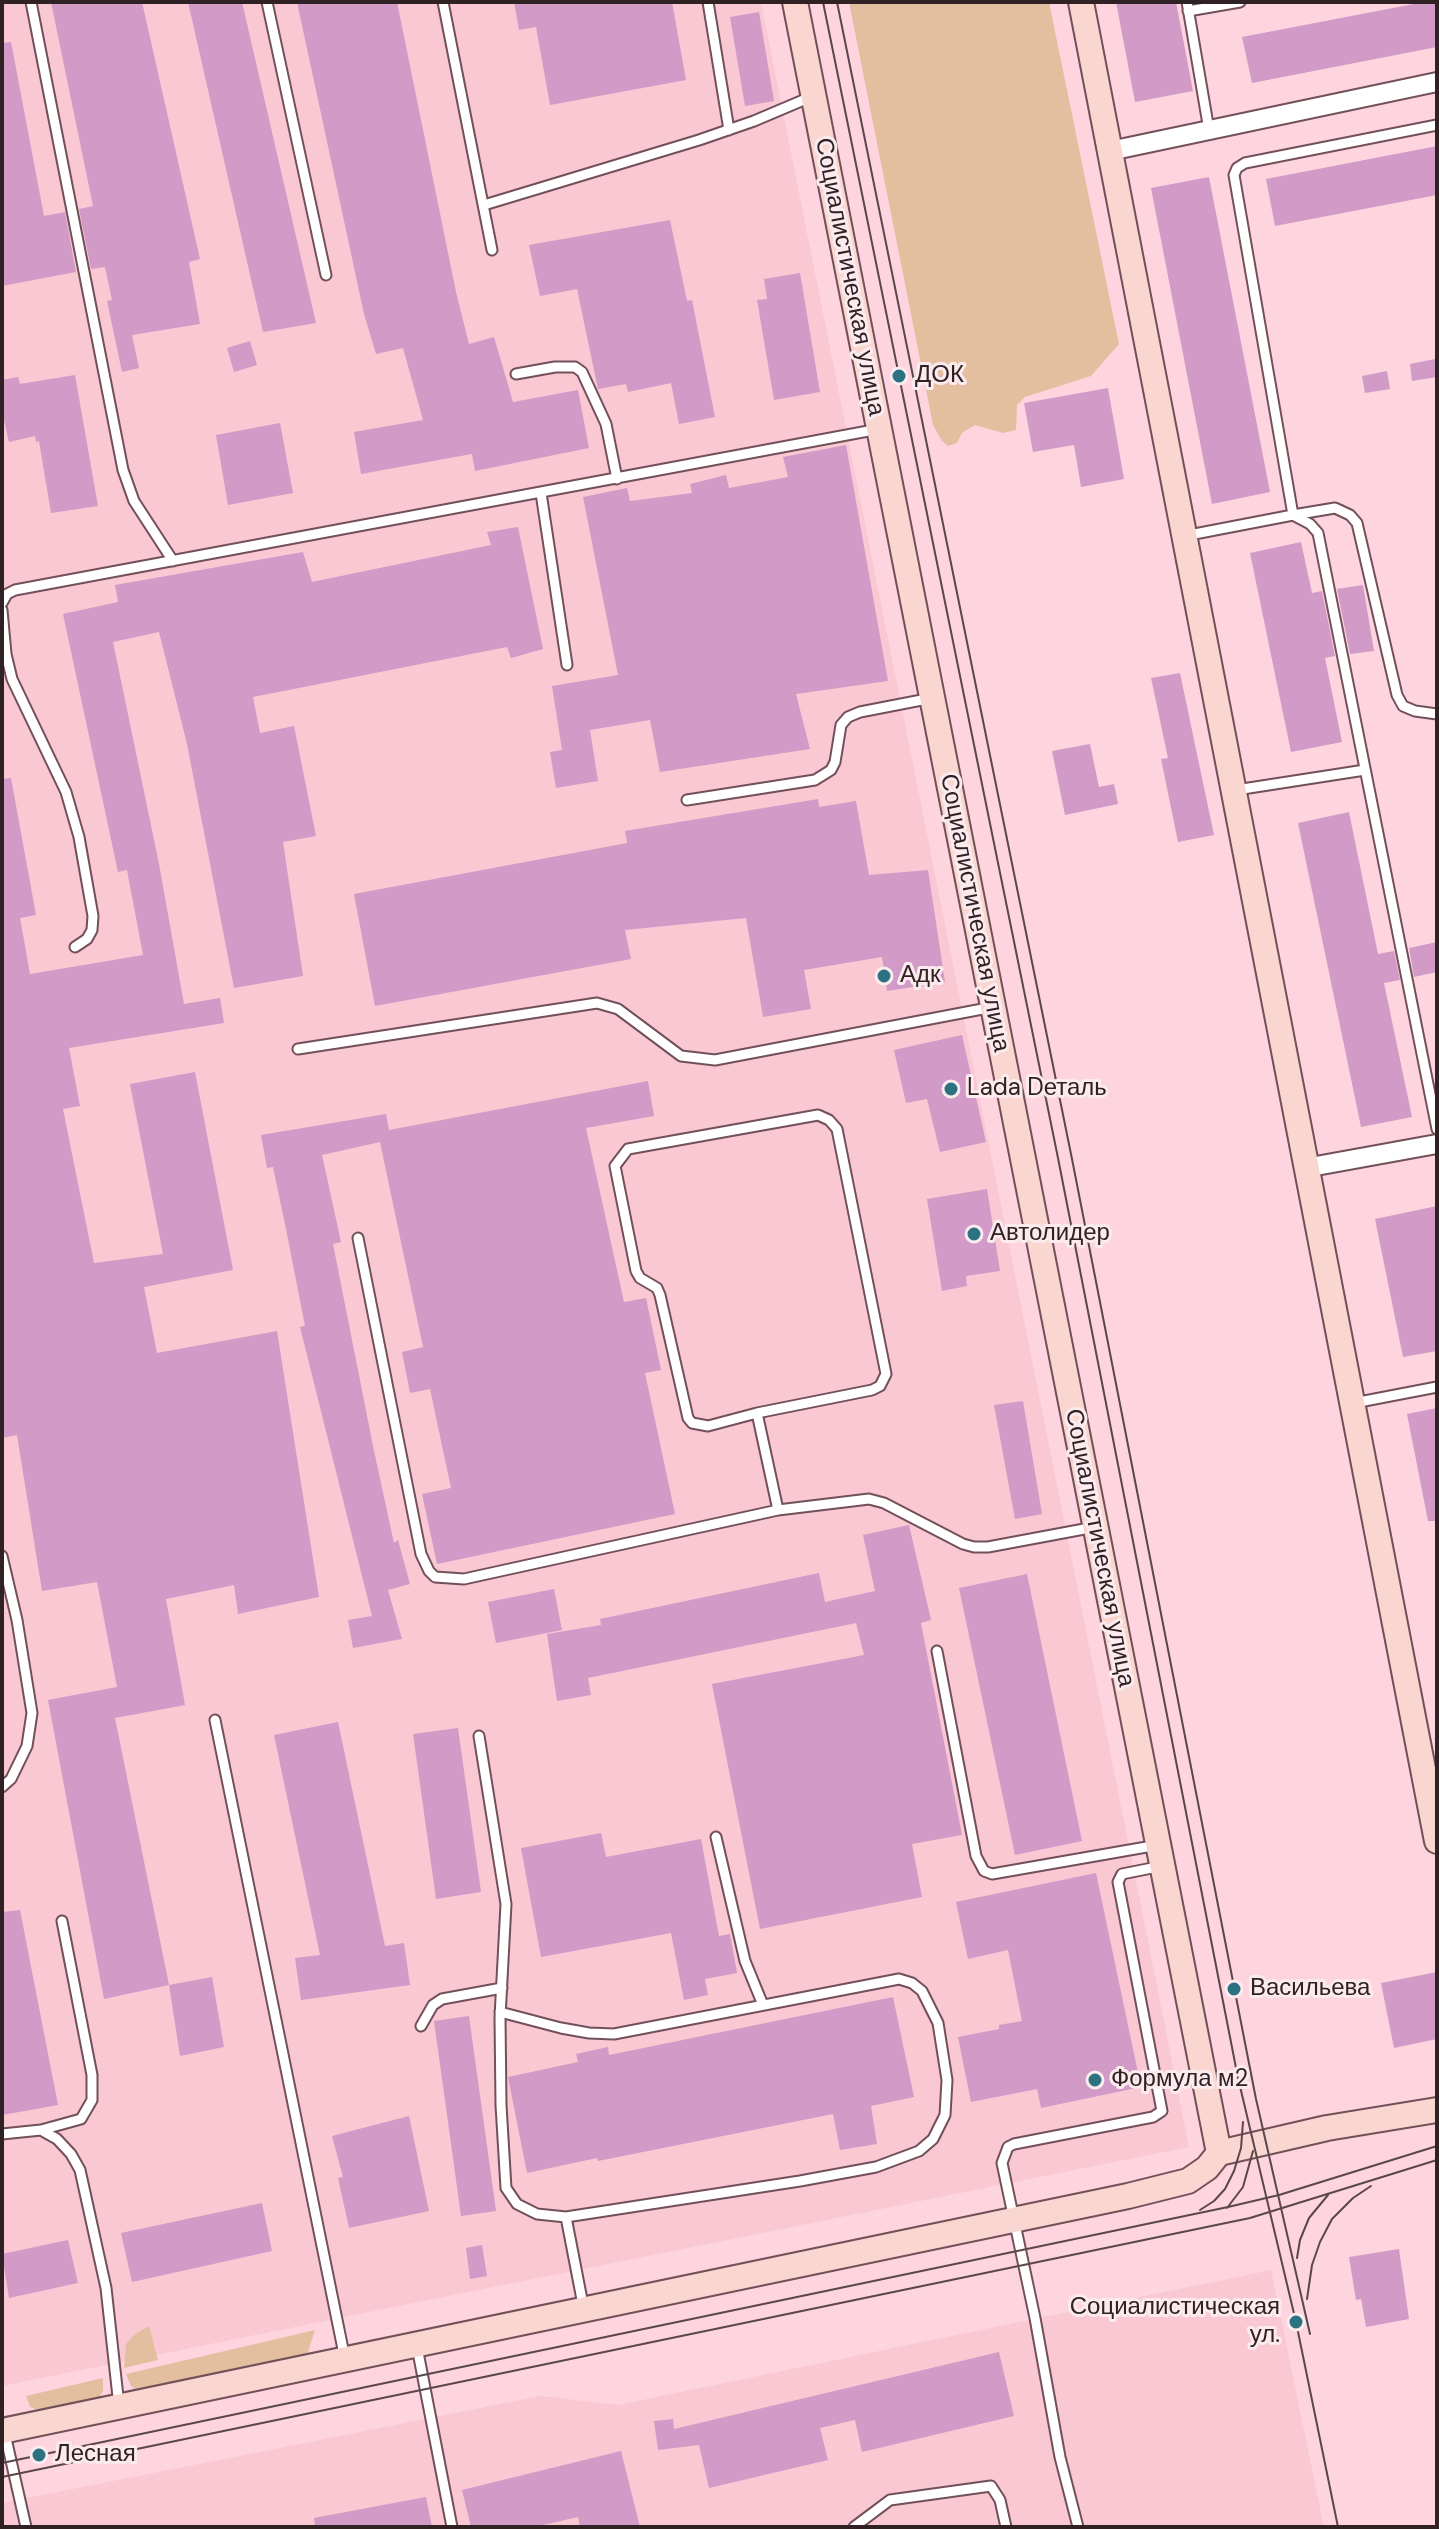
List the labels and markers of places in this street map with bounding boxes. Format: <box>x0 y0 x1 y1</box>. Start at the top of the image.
place label: ДОК <box>915 362 964 390</box>
marker: ДОК <box>890 367 908 385</box>
place label: Адк <box>900 962 941 990</box>
marker: Адк <box>875 967 893 985</box>
place label: Lada Dеталь <box>967 1075 1107 1103</box>
marker: Lada Dеталь <box>942 1080 960 1098</box>
place label: Автолидер <box>990 1220 1110 1248</box>
marker: Автолидер <box>965 1225 983 1243</box>
place label: Васильева <box>1250 1975 1370 2003</box>
marker: Васильева <box>1225 1980 1243 1998</box>
place label: Формула м2 <box>1111 2066 1248 2094</box>
marker: Формула м2 <box>1086 2071 1104 2089</box>
place label: Социалистическая ул. <box>1070 2294 1280 2350</box>
marker: Социалистическая ул. <box>1287 2313 1305 2331</box>
place label: Лесная <box>55 2441 136 2469</box>
marker: Лесная <box>30 2446 48 2464</box>

